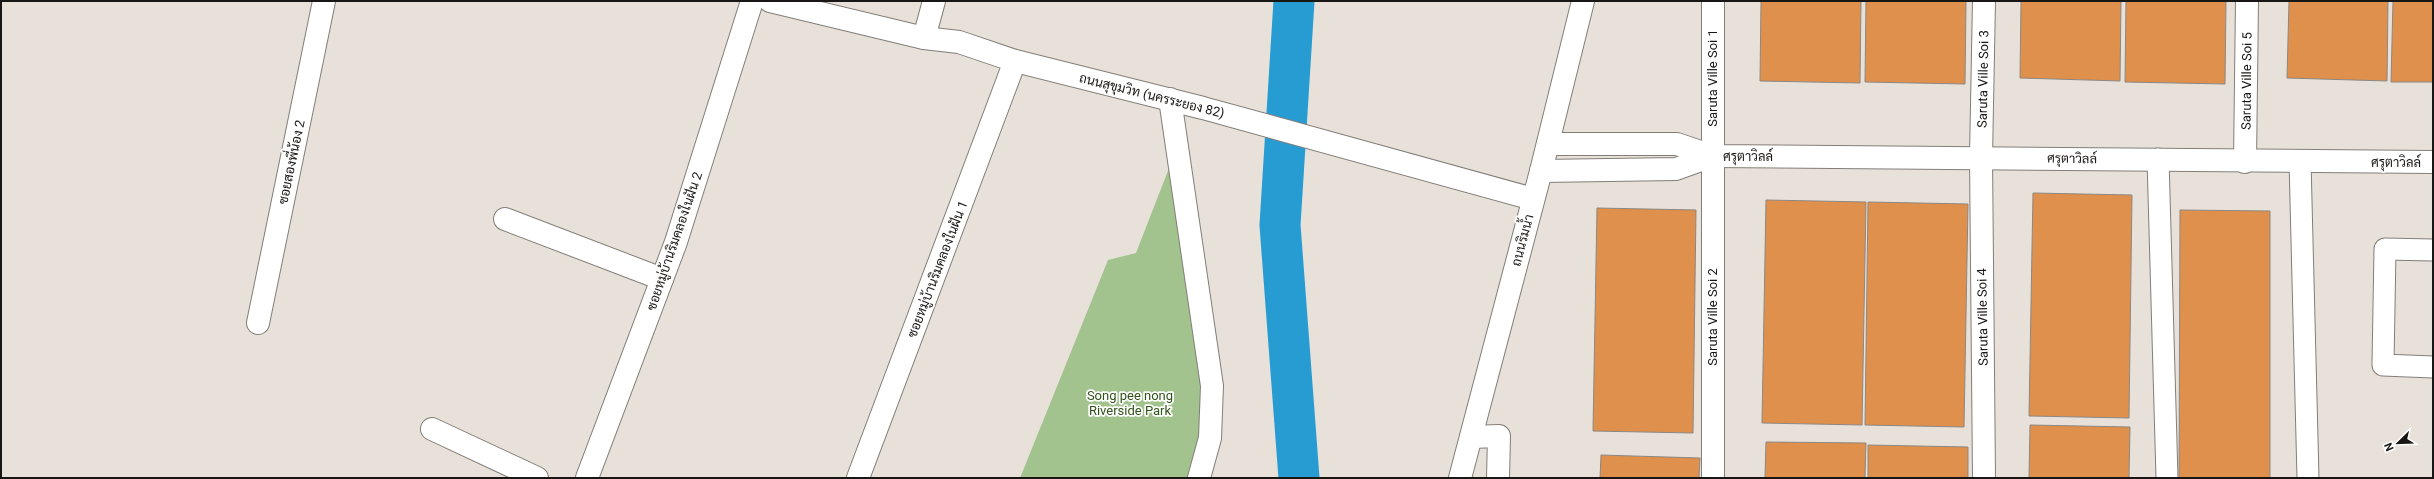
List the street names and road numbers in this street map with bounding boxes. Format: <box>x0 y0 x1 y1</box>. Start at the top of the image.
street label: Saruta Ville Soi 1 <box>1705 29 1720 127</box>
street label: Saruta Ville Soi 3 <box>1975 30 1991 128</box>
street label: Saruta Ville Soi 5 <box>2238 32 2255 130</box>
street label: ถนนสุขุมวิท (นครระยอง 82) <box>1077 69 1226 123</box>
street label: ซอยสองพี่น้อง 2 <box>270 118 308 206</box>
street label: ศรุตาวิลล์ <box>1723 147 1773 166</box>
street label: ศรุตาวิลล์ <box>2047 149 2097 168</box>
street label: ศรุตาวิลล์ <box>2371 153 2421 172</box>
street label: ซอยหมู่บ้านริมคลองในฝัน 2 <box>642 169 707 313</box>
street label: ซอยหมู่บ้านริมคลองในฝัน 1 <box>903 198 972 341</box>
street label: ถนนริมน้ำ <box>1504 211 1537 268</box>
street label: Saruta Ville Soi 4 <box>1974 267 1991 366</box>
street label: Saruta Ville Soi 2 <box>1705 268 1720 366</box>

